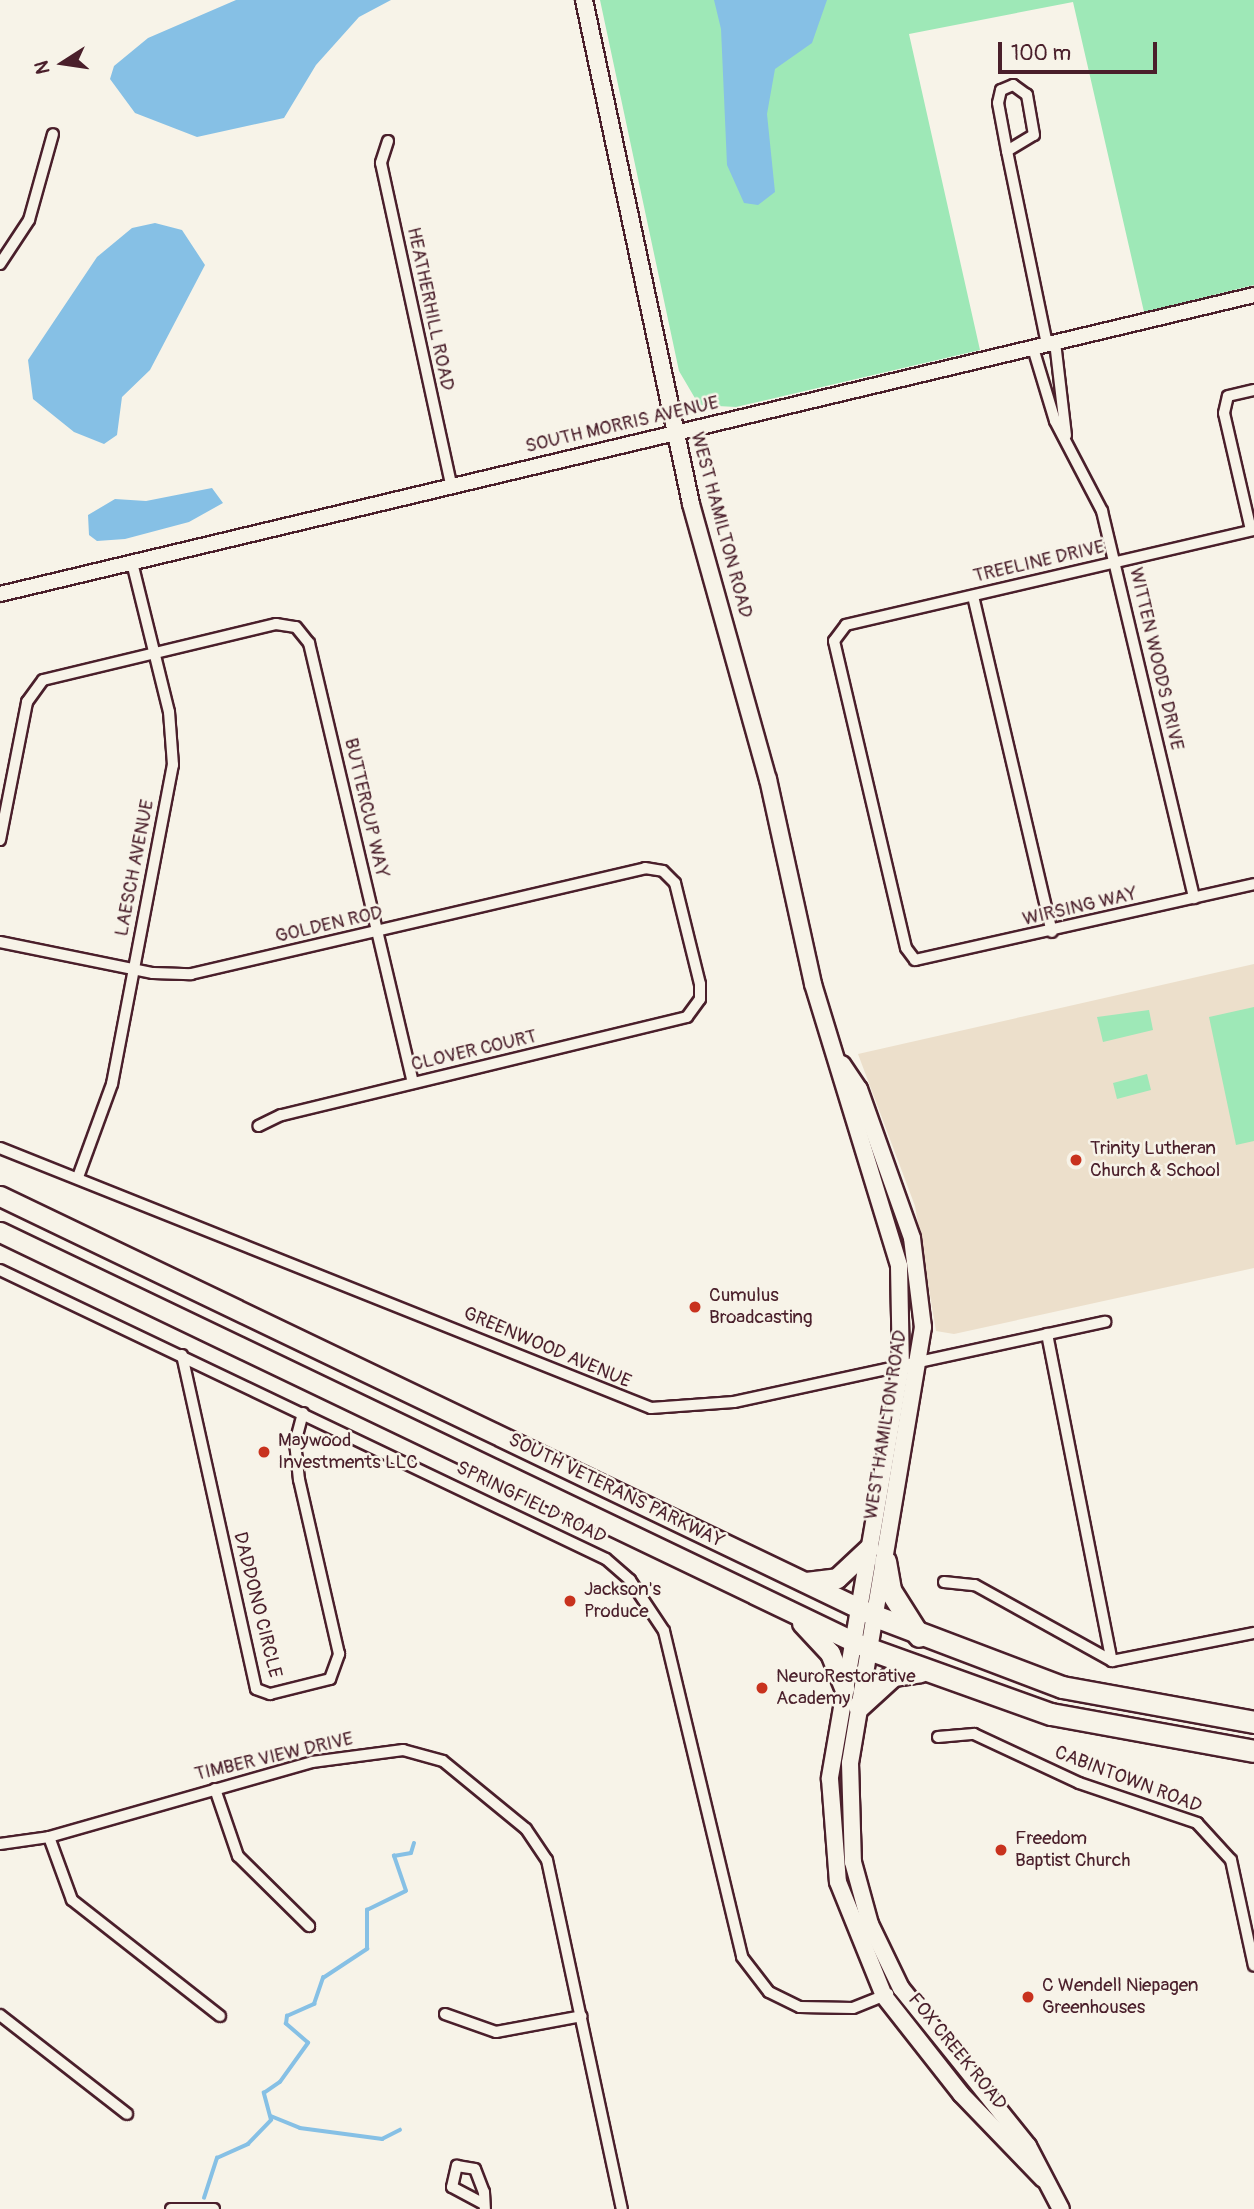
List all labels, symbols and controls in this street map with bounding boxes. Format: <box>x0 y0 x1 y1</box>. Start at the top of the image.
north arrow <box>28 28 98 98</box>
scale bar <box>1002 28 1161 72</box>
text: 100 m <box>1011 40 1071 67</box>
text: N <box>29 59 56 76</box>
street label: HEATHERHILL ROAD <box>402 225 458 393</box>
street label: SOUTH MORRIS AVENUE <box>523 392 721 458</box>
street label: WEST HAMILTON ROAD <box>685 430 757 620</box>
street label: TREELINE DRIVE <box>971 536 1107 588</box>
street label: WITTEN WOODS DRIVE <box>1124 565 1188 753</box>
street label: BUTTERCUP WAY <box>339 736 393 880</box>
street label: LAESCH AVENUE <box>111 798 159 938</box>
street label: WIRSING WAY <box>1020 883 1140 931</box>
street label: GOLDEN ROD <box>273 902 385 948</box>
street label: CLOVER COURT <box>409 1025 539 1077</box>
place label: Trinity Lutheran Church & School <box>1090 1138 1220 1182</box>
marker: Trinity Lutheran Church & School <box>1068 1152 1084 1168</box>
place label: Cumulus Broadcasting <box>709 1285 813 1329</box>
marker: Cumulus Broadcasting <box>687 1299 703 1315</box>
street label: GREENWOOD AVENUE <box>460 1302 634 1394</box>
street label: WEST HAMILTON ROAD <box>860 1329 912 1521</box>
street label: SOUTH VETERANS PARKWAY <box>504 1429 728 1553</box>
place label: Maywood Investments LLC <box>278 1430 418 1474</box>
marker: Maywood Investments LLC <box>256 1444 272 1460</box>
street label: SPRINGFIELD ROAD <box>452 1457 610 1549</box>
street label: DADDONO CIRCLE <box>228 1530 286 1680</box>
place label: Jackson's Produce <box>584 1579 661 1623</box>
marker: Jackson's Produce <box>562 1593 578 1609</box>
place label: NeuroRestorative Academy <box>776 1666 916 1710</box>
marker: NeuroRestorative Academy <box>754 1680 770 1696</box>
street label: TIMBER VIEW DRIVE <box>193 1728 355 1786</box>
street label: CABINTOWN ROAD <box>1051 1741 1205 1819</box>
place label: Freedom Baptist Church <box>1015 1828 1130 1872</box>
marker: Freedom Baptist Church <box>993 1842 1009 1858</box>
place label: C Wendell Niepagen Greenhouses <box>1042 1975 1199 2019</box>
street label: FOX CREEK ROAD <box>903 1989 1011 2115</box>
marker: C Wendell Niepagen Greenhouses <box>1020 1989 1036 2005</box>

